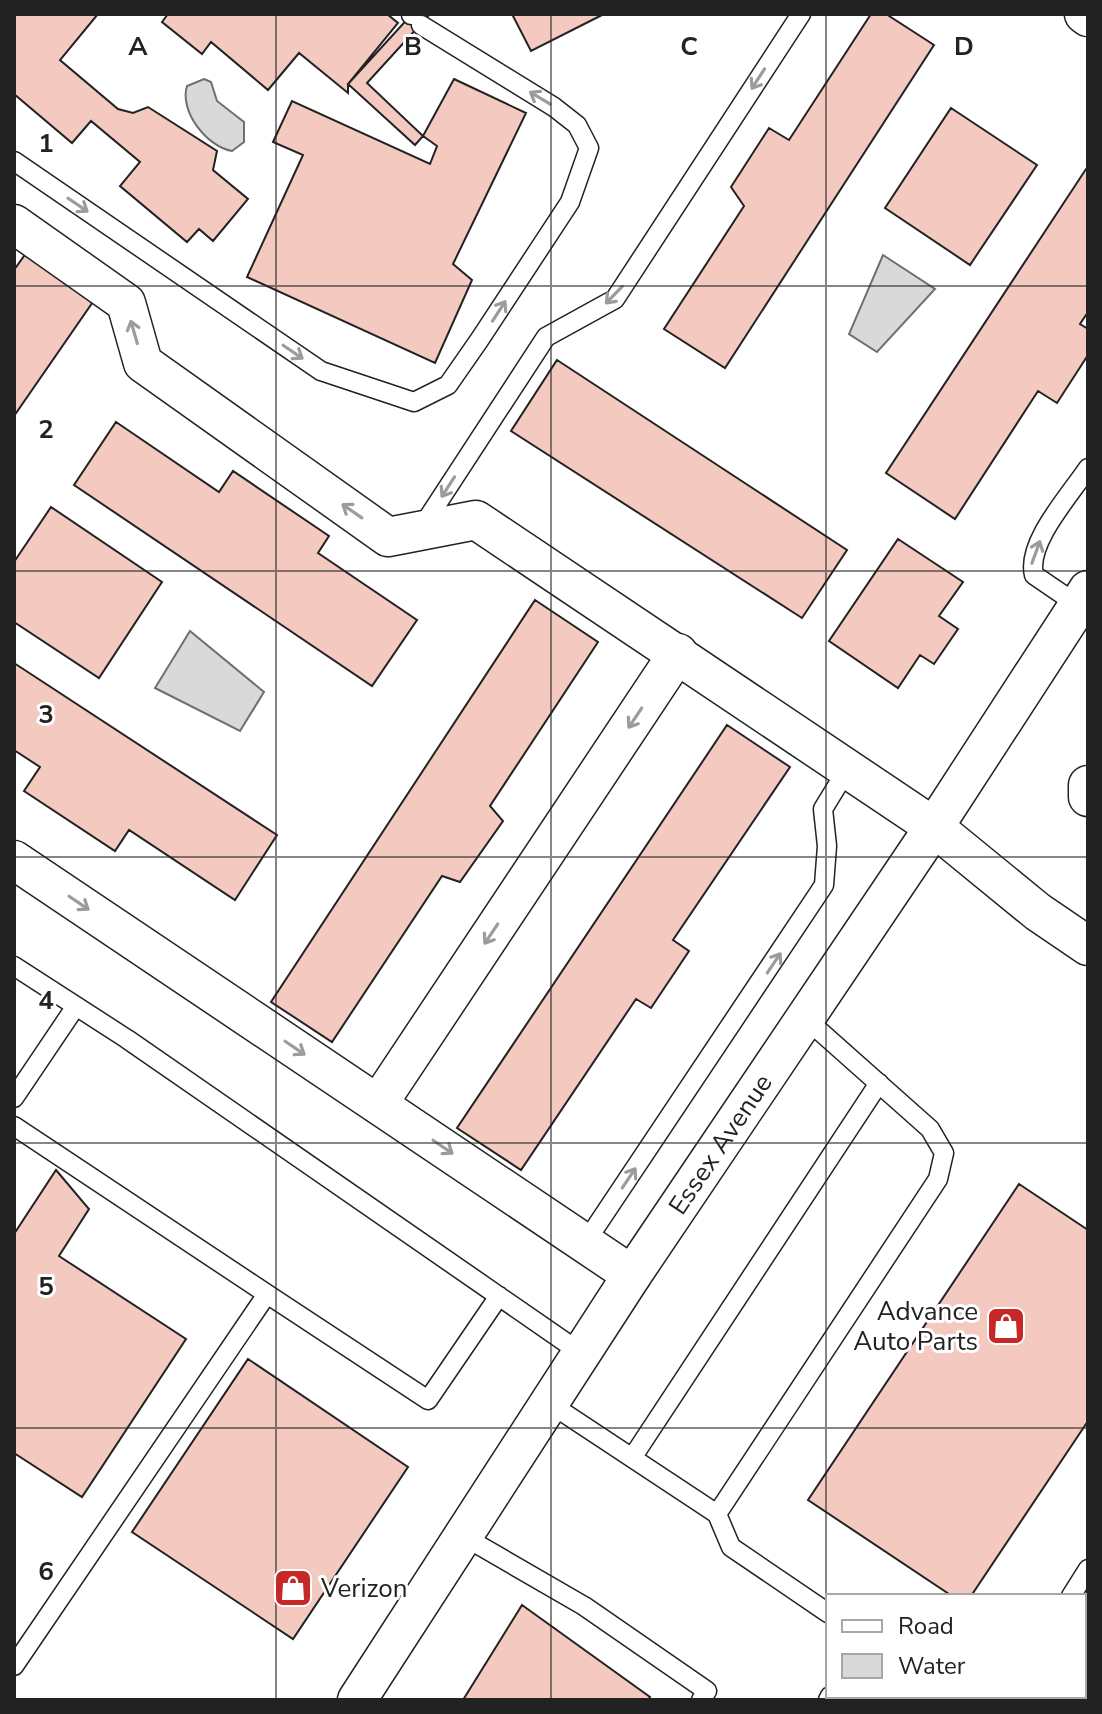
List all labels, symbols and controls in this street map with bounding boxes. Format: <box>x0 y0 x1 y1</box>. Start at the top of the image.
text: A <box>128 29 148 64</box>
text: B <box>404 29 422 64</box>
text: C <box>680 29 698 64</box>
text: D <box>954 29 974 64</box>
one-way arrow <box>750 67 766 90</box>
one-way arrow <box>529 90 551 106</box>
text: 1 <box>38 126 54 161</box>
one-way arrow <box>66 197 88 214</box>
one-way arrow <box>605 285 624 305</box>
one-way arrow <box>490 301 507 323</box>
one-way arrow <box>126 319 141 345</box>
one-way arrow <box>281 344 303 360</box>
text: 2 <box>38 412 54 447</box>
one-way arrow <box>440 475 456 498</box>
one-way arrow <box>341 503 363 519</box>
one-way arrow <box>1030 540 1044 564</box>
text: 3 <box>38 697 54 732</box>
one-way arrow <box>627 706 643 729</box>
one-way arrow <box>67 895 89 912</box>
one-way arrow <box>482 923 499 945</box>
one-way arrow <box>766 952 782 974</box>
text: 4 <box>38 983 54 1018</box>
one-way arrow <box>283 1040 305 1057</box>
street label: Essex Avenue <box>660 1067 780 1221</box>
one-way arrow <box>431 1139 453 1156</box>
one-way arrow <box>620 1168 637 1190</box>
text: 5 <box>38 1269 54 1304</box>
place label: Advance Auto Parts <box>853 1294 978 1359</box>
shop icon: Advance Auto Parts <box>985 1305 1027 1347</box>
text: 6 <box>38 1554 54 1589</box>
shop icon: Verizon <box>272 1567 314 1609</box>
place label: Verizon <box>320 1571 408 1606</box>
legend <box>826 1594 1086 1698</box>
text: Road <box>898 1610 954 1642</box>
text: Water <box>898 1650 966 1682</box>

